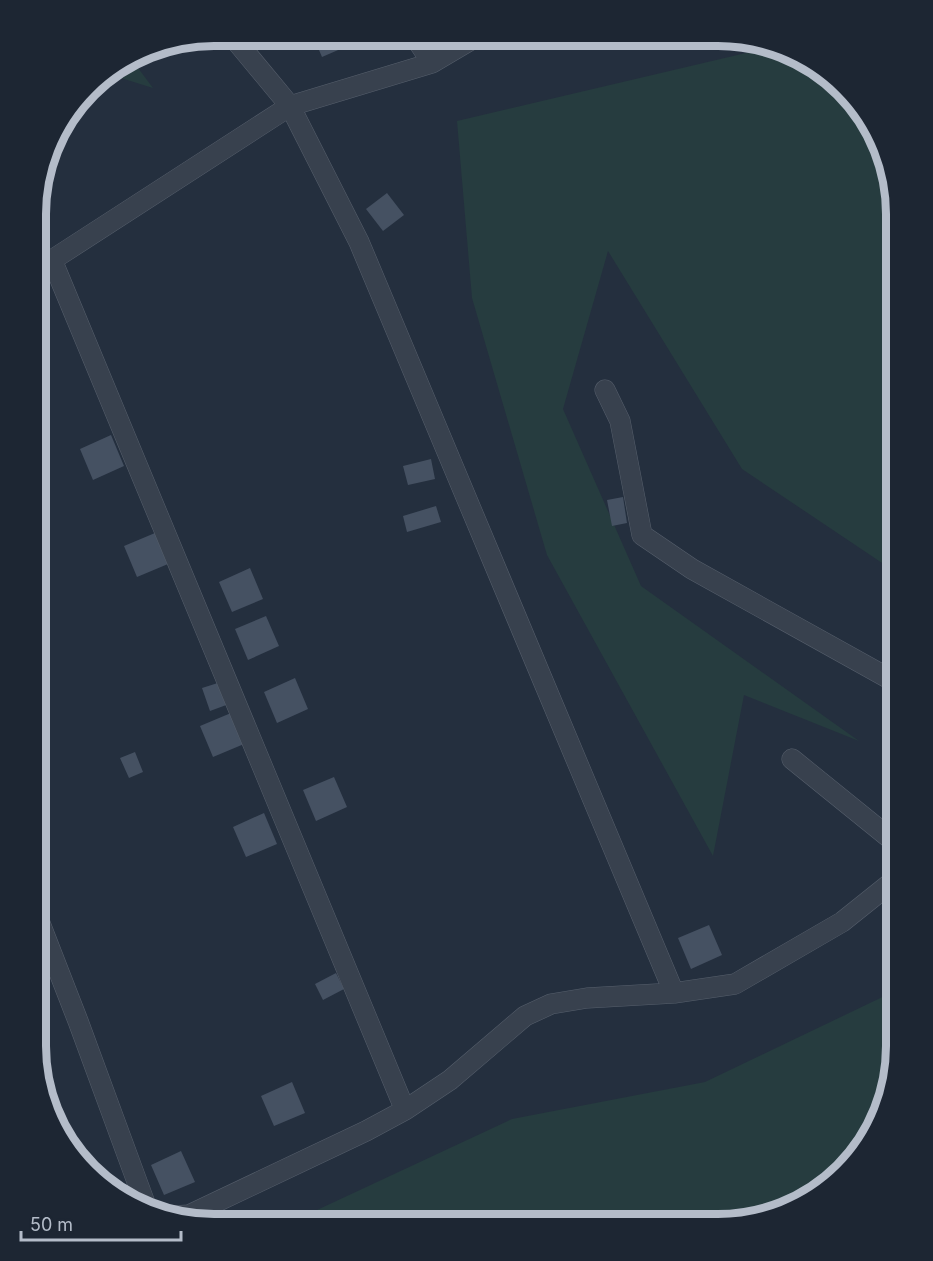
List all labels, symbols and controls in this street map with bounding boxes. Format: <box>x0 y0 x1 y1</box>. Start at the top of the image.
scale bar <box>21 1204 182 1242</box>
text: 50 m <box>30 1214 73 1235</box>

